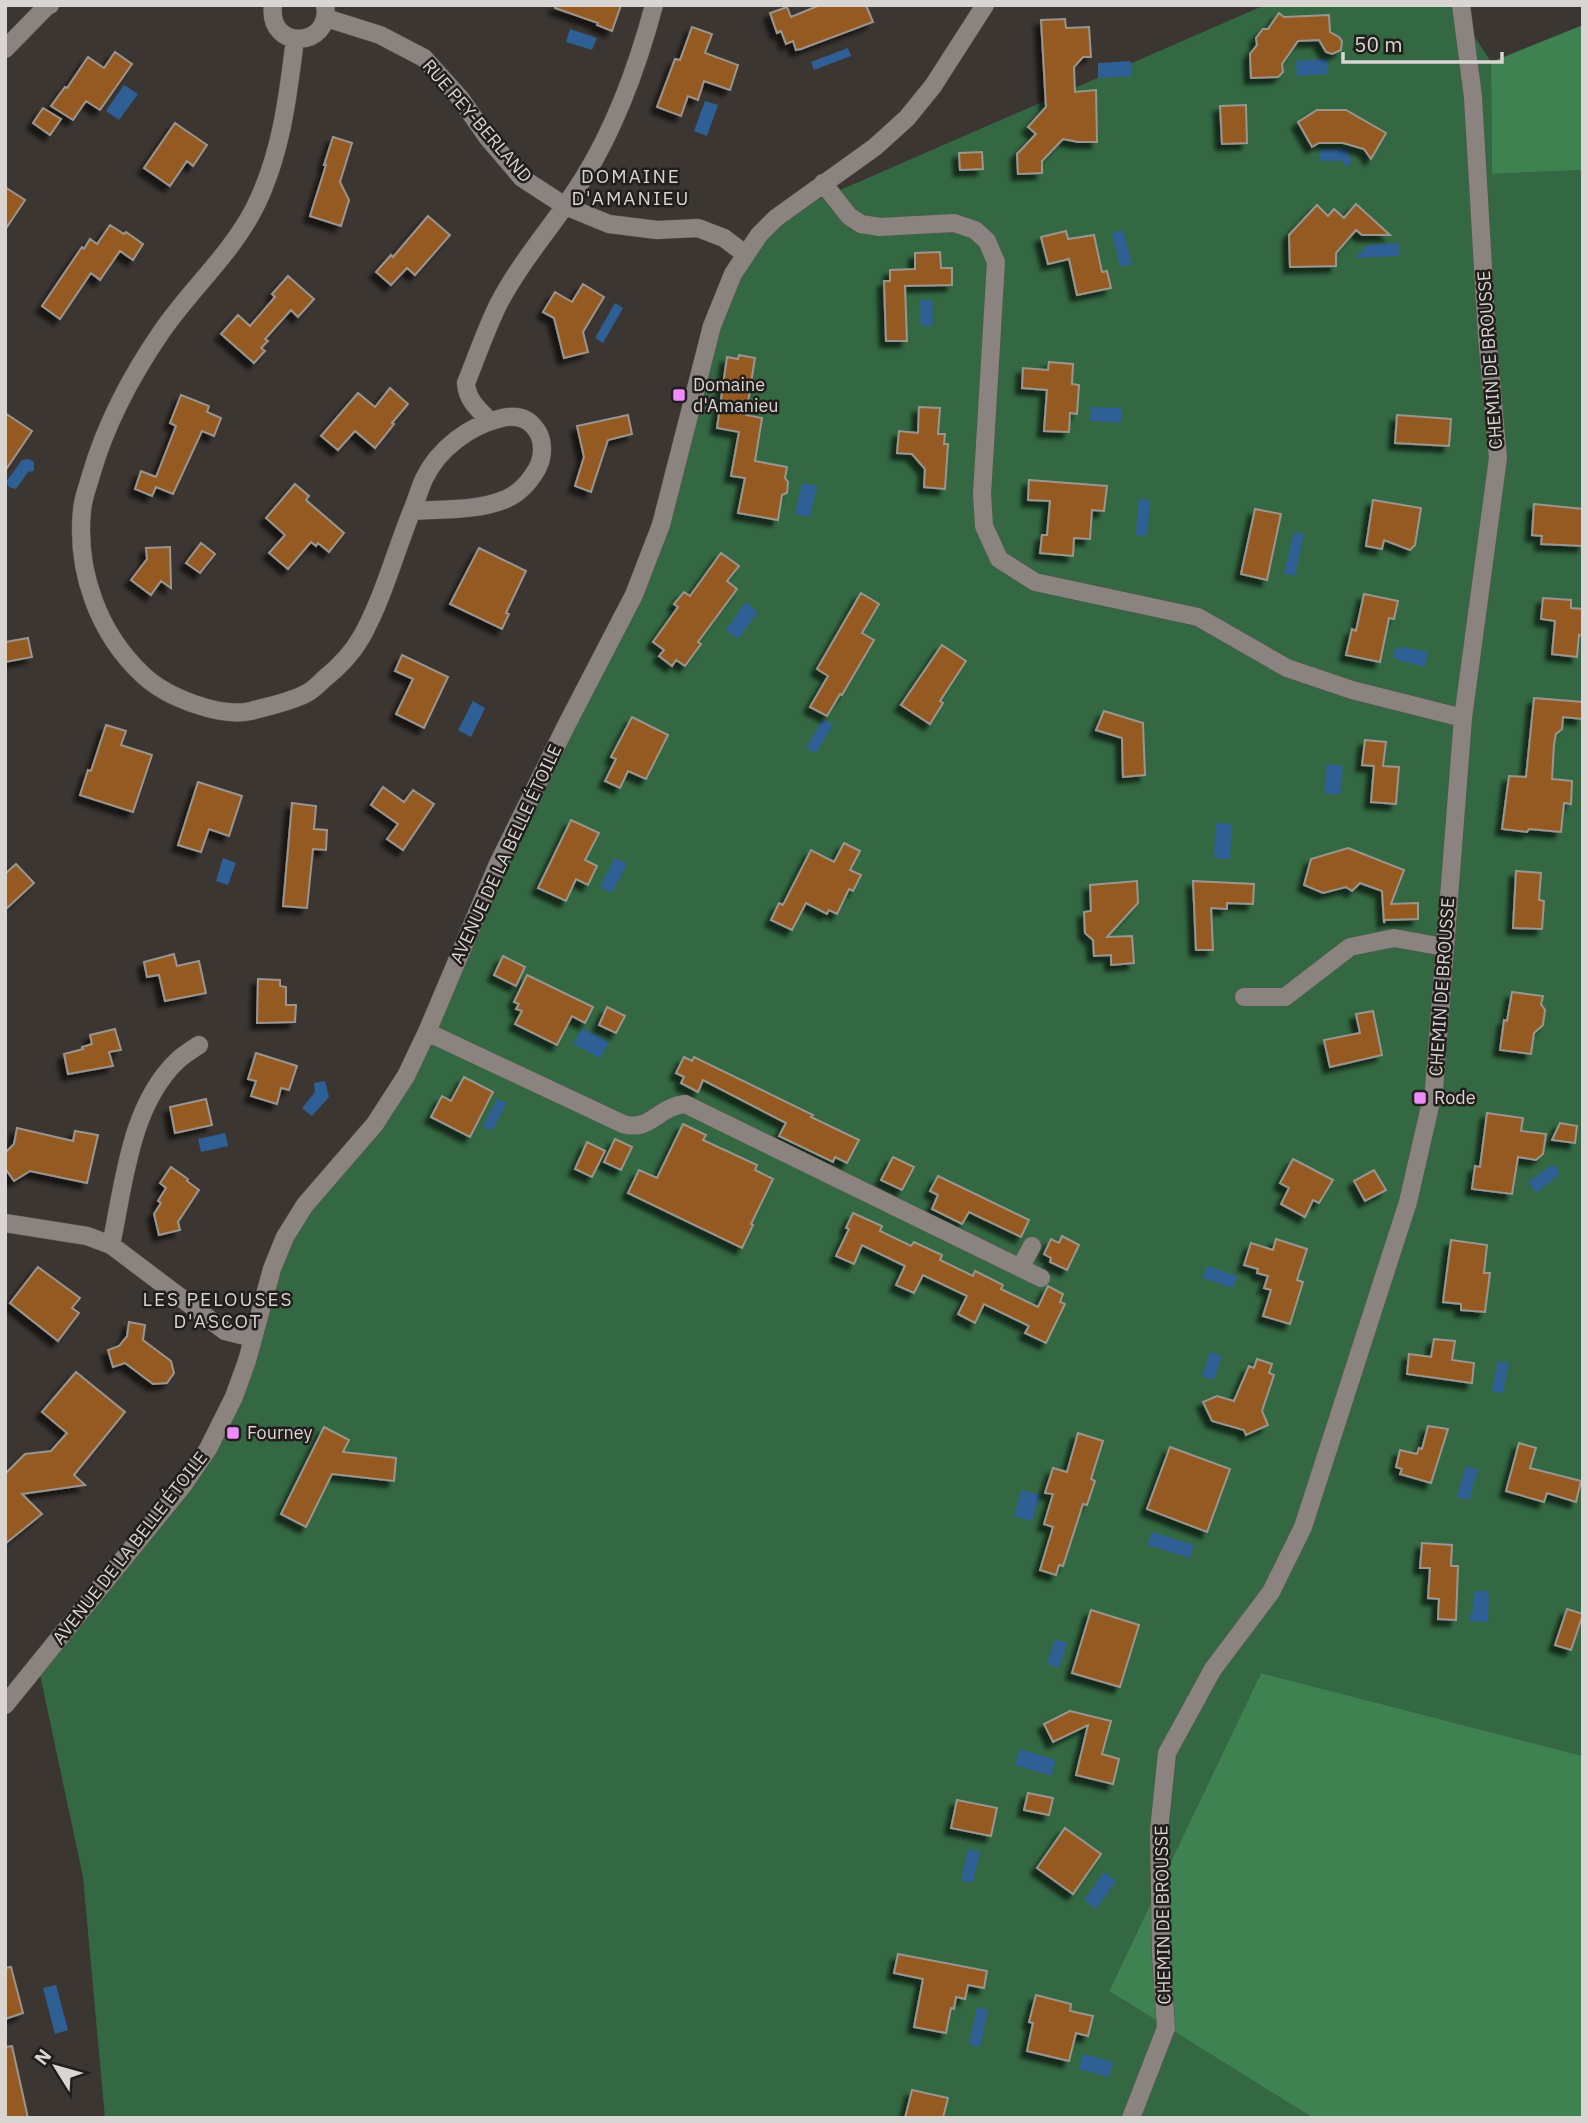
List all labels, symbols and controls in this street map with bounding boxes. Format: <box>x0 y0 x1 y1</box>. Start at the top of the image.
scale bar <box>1343 21 1502 65</box>
text: 50 m <box>1354 30 1403 58</box>
street label: RUE PEY-BERLAND <box>418 54 537 187</box>
district label: DOMAINE D'AMANIEU <box>572 164 691 210</box>
street label: CHEMIN DE BROUSSE <box>1472 270 1507 450</box>
place label: Domaine d'Amanieu <box>693 373 779 417</box>
marker: Domaine d'Amanieu <box>671 387 687 403</box>
street label: AVENUE DE LA BELLE ÉTOILE <box>445 741 566 967</box>
street label: CHEMIN DE BROUSSE <box>1424 897 1459 1077</box>
place label: Rode <box>1434 1086 1476 1109</box>
marker: Rode <box>1412 1090 1428 1106</box>
district label: LES PELOUSES D'ASCOT <box>142 1287 294 1333</box>
place label: Fourney <box>247 1421 313 1444</box>
marker: Fourney <box>225 1425 241 1441</box>
street label: AVENUE DE LA BELLE ÉTOILE <box>47 1447 212 1649</box>
street label: CHEMIN DE BROUSSE <box>1149 1825 1176 2005</box>
north arrow <box>21 2032 91 2102</box>
text: N <box>29 2044 56 2069</box>

